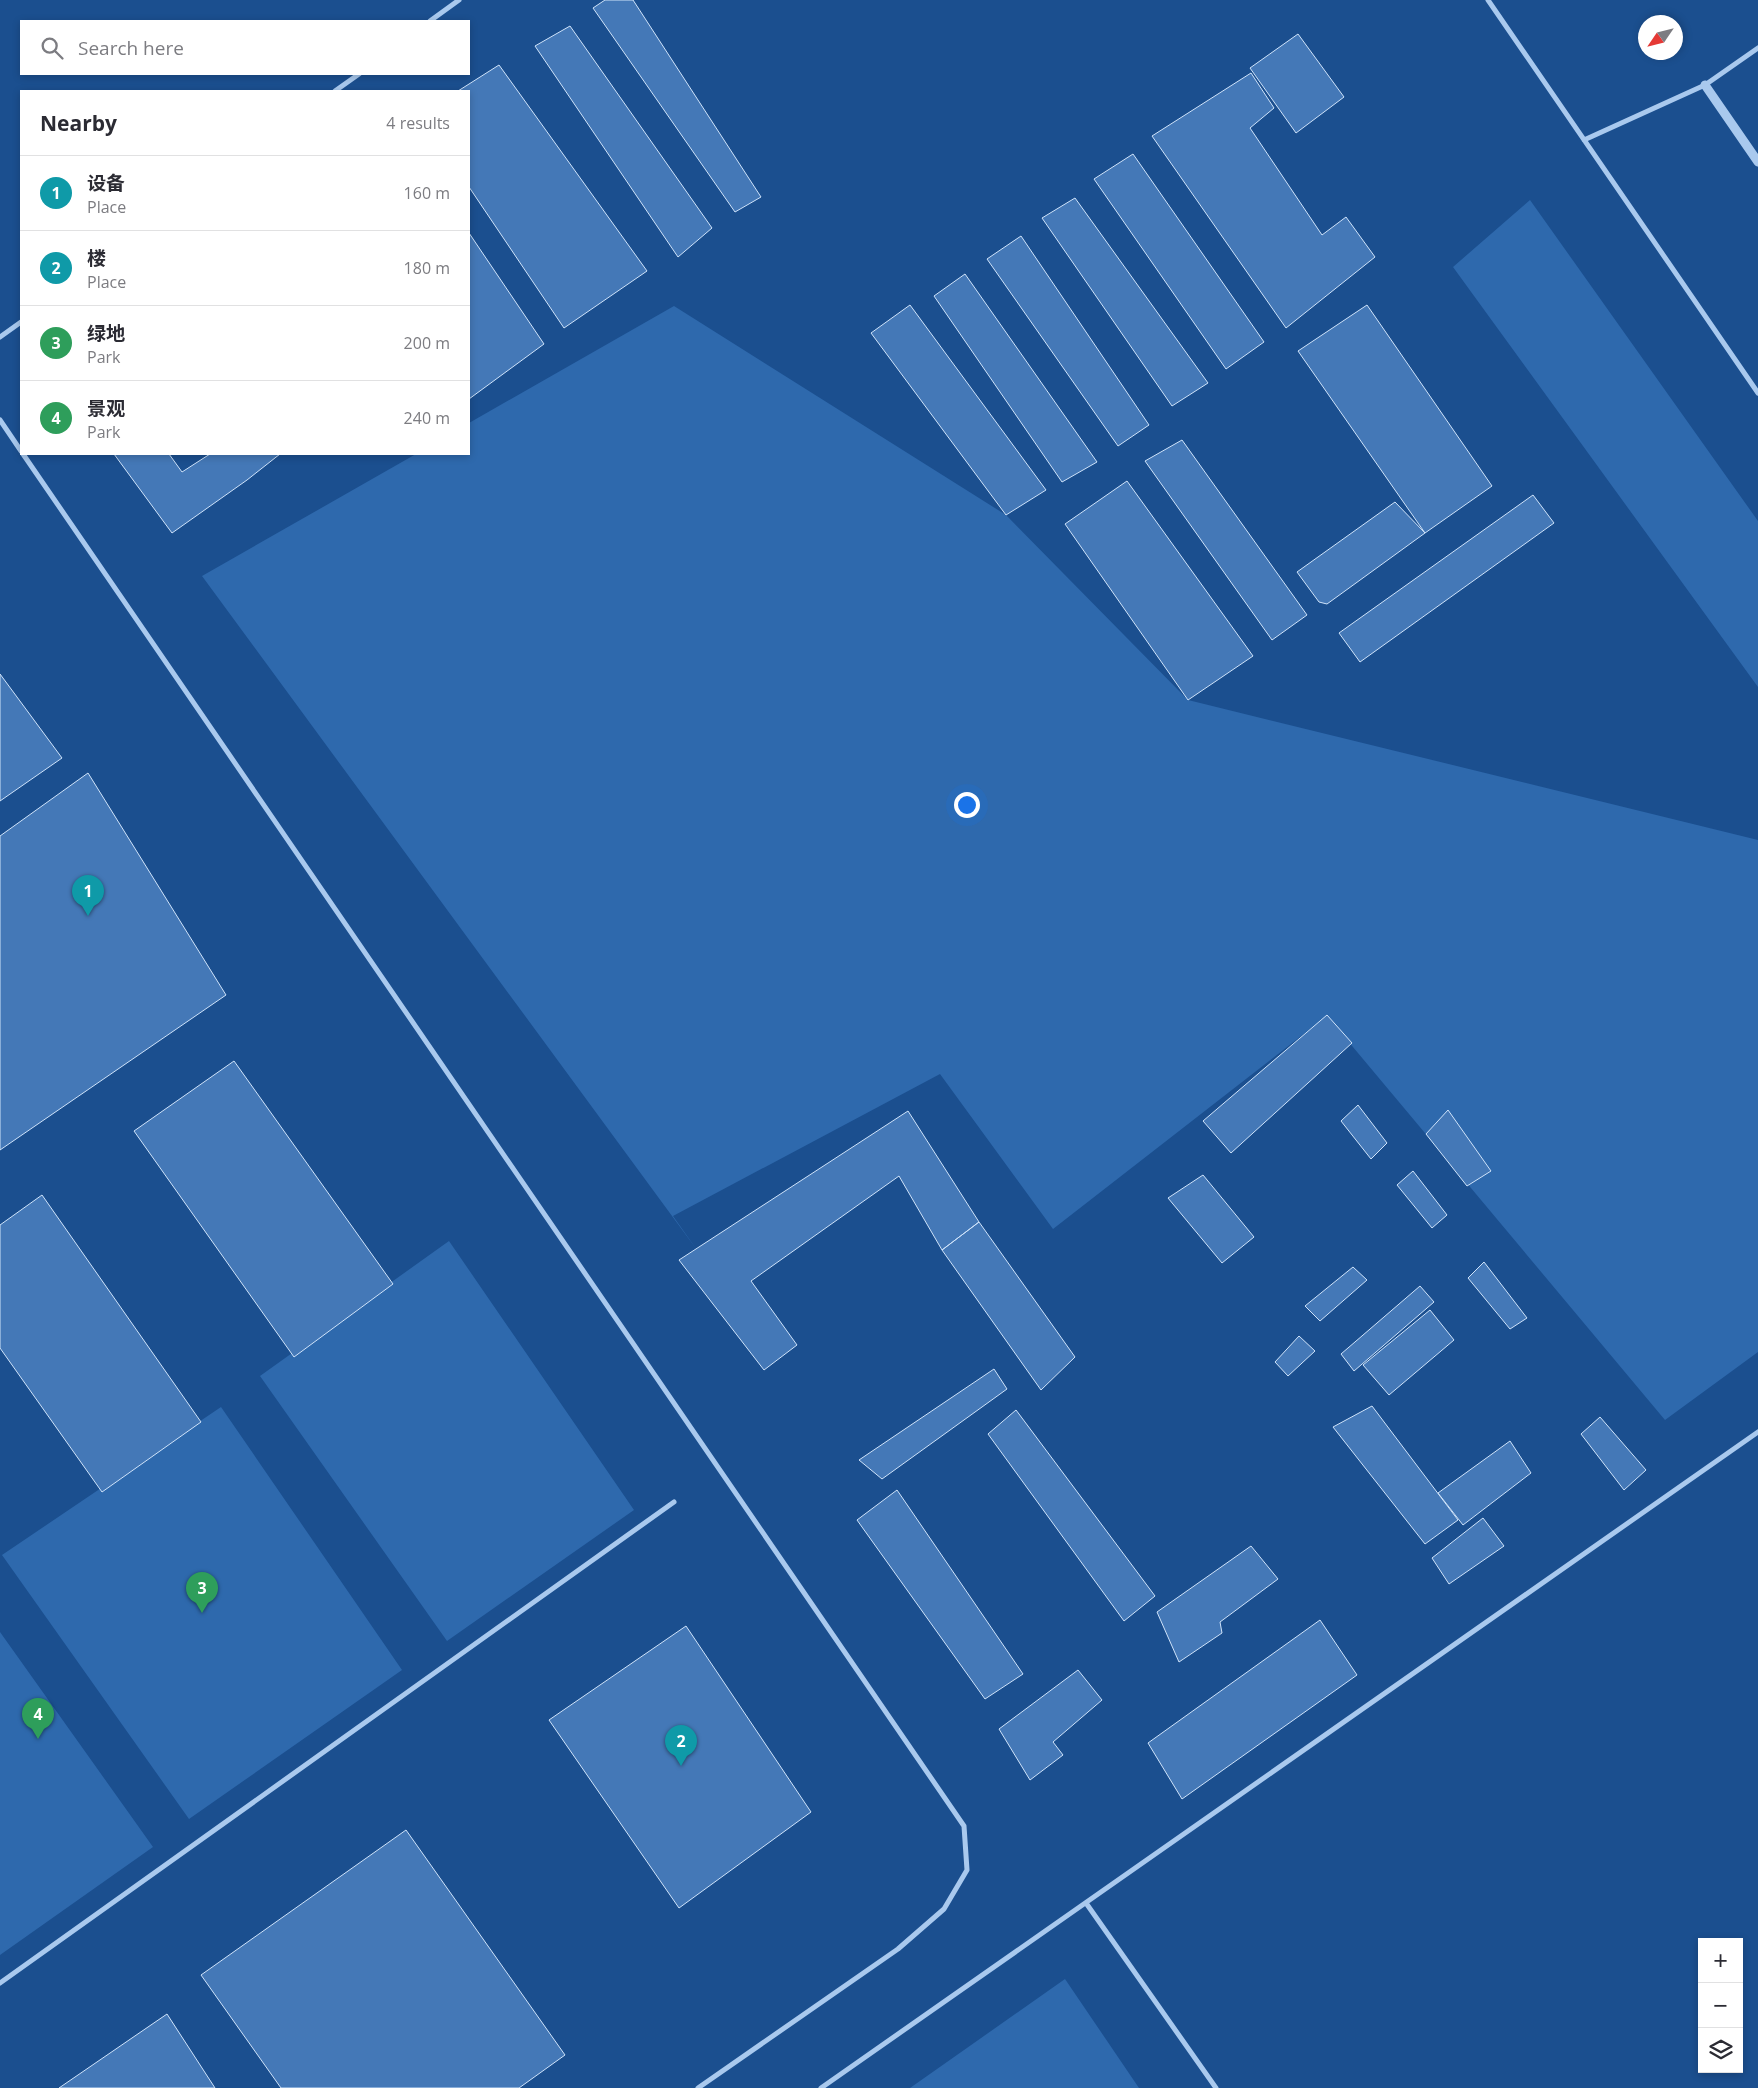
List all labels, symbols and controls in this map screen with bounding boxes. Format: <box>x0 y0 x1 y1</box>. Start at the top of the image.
north arrow <box>1638 15 1683 60</box>
search box <box>20 20 470 75</box>
icon: search <box>38 34 66 62</box>
text: Search here <box>78 35 184 61</box>
text: Nearby <box>40 109 117 137</box>
text: 4 results <box>386 112 450 134</box>
text: 设备 <box>87 170 125 196</box>
text: 1 <box>51 182 61 204</box>
text: 160 m <box>404 182 450 204</box>
text: Place <box>87 196 126 218</box>
text: 楼 <box>87 245 106 271</box>
text: 2 <box>51 257 61 279</box>
text: 180 m <box>404 257 450 279</box>
text: Place <box>87 271 126 293</box>
text: 绿地 <box>87 320 125 346</box>
text: 3 <box>51 332 61 354</box>
text: 200 m <box>404 332 450 354</box>
text: Park <box>87 346 120 368</box>
text: 景观 <box>87 395 125 421</box>
text: 4 <box>51 407 61 429</box>
text: 240 m <box>404 407 450 429</box>
text: Park <box>87 421 120 443</box>
your location <box>954 792 980 818</box>
pin: 1 <box>72 875 104 916</box>
pin: 3 <box>186 1572 218 1613</box>
pin: 4 <box>22 1698 54 1739</box>
pin: 2 <box>665 1725 697 1766</box>
map controls <box>1698 1938 1743 2073</box>
button: + <box>1698 1938 1743 1983</box>
button: − <box>1698 1983 1743 2028</box>
button: layers <box>1698 2028 1743 2073</box>

